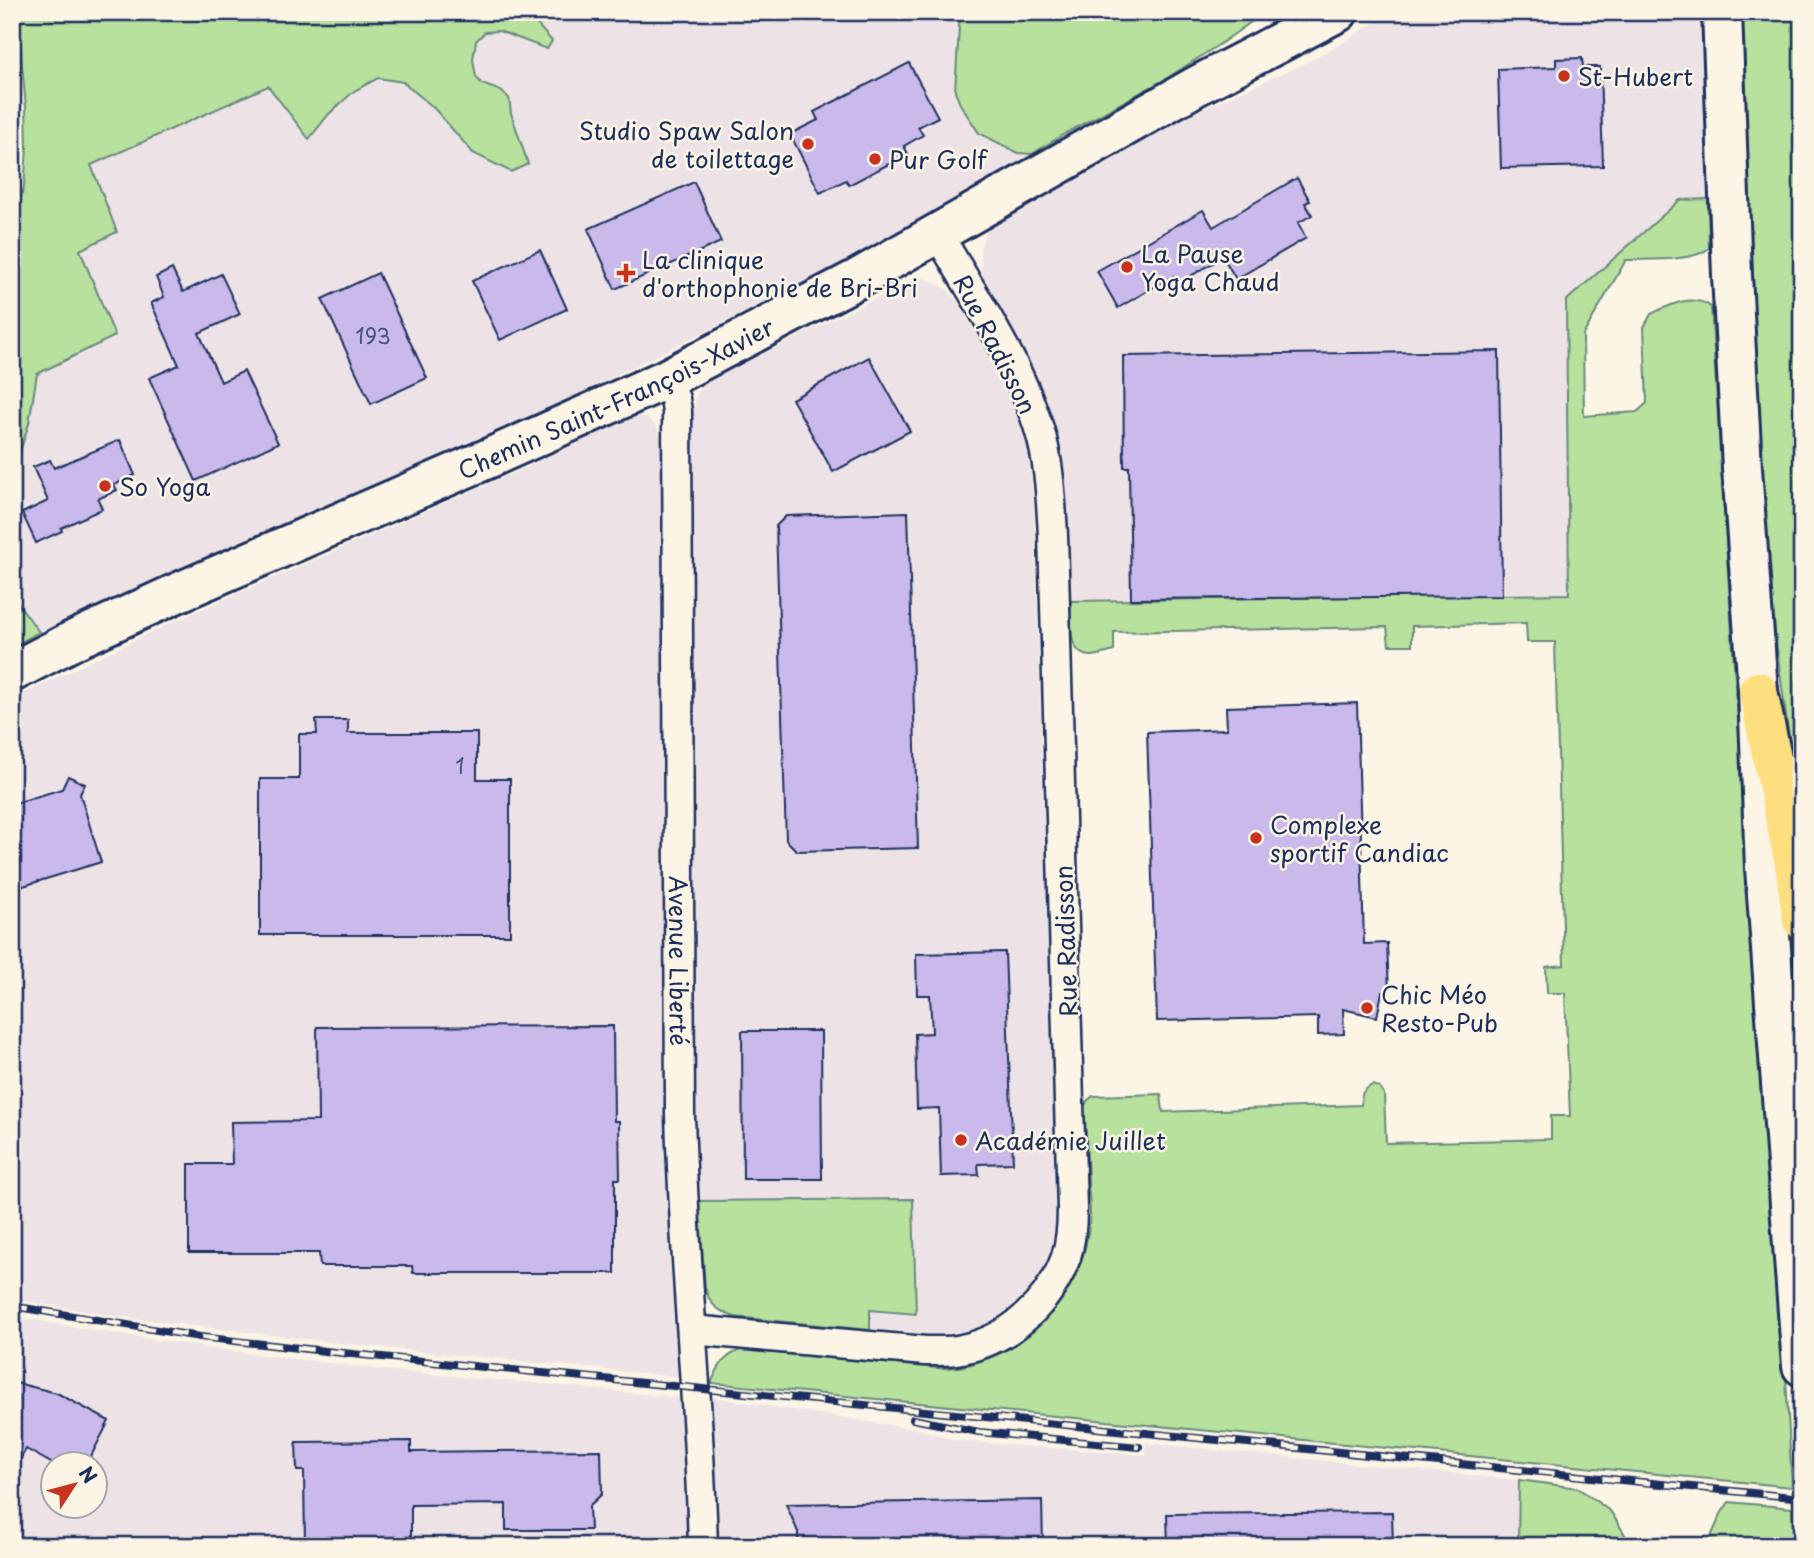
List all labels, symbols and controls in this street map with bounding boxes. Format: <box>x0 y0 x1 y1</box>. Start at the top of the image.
place label: St-Hubert <box>1578 58 1693 94</box>
marker: St-Hubert <box>1556 68 1572 84</box>
place label: Studio Spaw Salon de toilettage <box>579 112 794 176</box>
marker: Studio Spaw Salon de toilettage <box>800 136 816 152</box>
place label: Pur Golf <box>889 141 988 177</box>
marker: Pur Golf <box>867 151 883 167</box>
place label: La Pause Yoga Chaud <box>1141 235 1279 299</box>
place label: La clinique d'orthophonie de Bri-Bri <box>642 241 918 305</box>
marker: La Pause Yoga Chaud <box>1119 259 1135 275</box>
marker: La clinique d'orthophonie de Bri-Bri <box>616 263 636 283</box>
street label: Rue Radisson <box>945 268 1047 420</box>
street label: Chemin Saint-François-Xavier <box>452 308 780 488</box>
house number: 193 <box>355 319 391 351</box>
place label: So Yoga <box>119 468 210 504</box>
marker: So Yoga <box>97 478 113 494</box>
house number: 1 <box>455 749 465 781</box>
place label: Complexe sportif Candiac <box>1270 806 1449 870</box>
marker: Complexe sportif Candiac <box>1248 830 1264 846</box>
street label: Rue Radisson <box>1044 864 1086 1018</box>
street label: Avenue Liberté <box>661 876 698 1046</box>
place label: Chic Méo Resto-Pub <box>1381 976 1498 1040</box>
marker: Chic Méo Resto-Pub <box>1359 1000 1375 1016</box>
place label: Académie Juillet <box>975 1122 1166 1158</box>
marker: Académie Juillet <box>953 1132 969 1148</box>
north arrow <box>38 1450 108 1520</box>
text: N <box>73 1460 104 1489</box>

